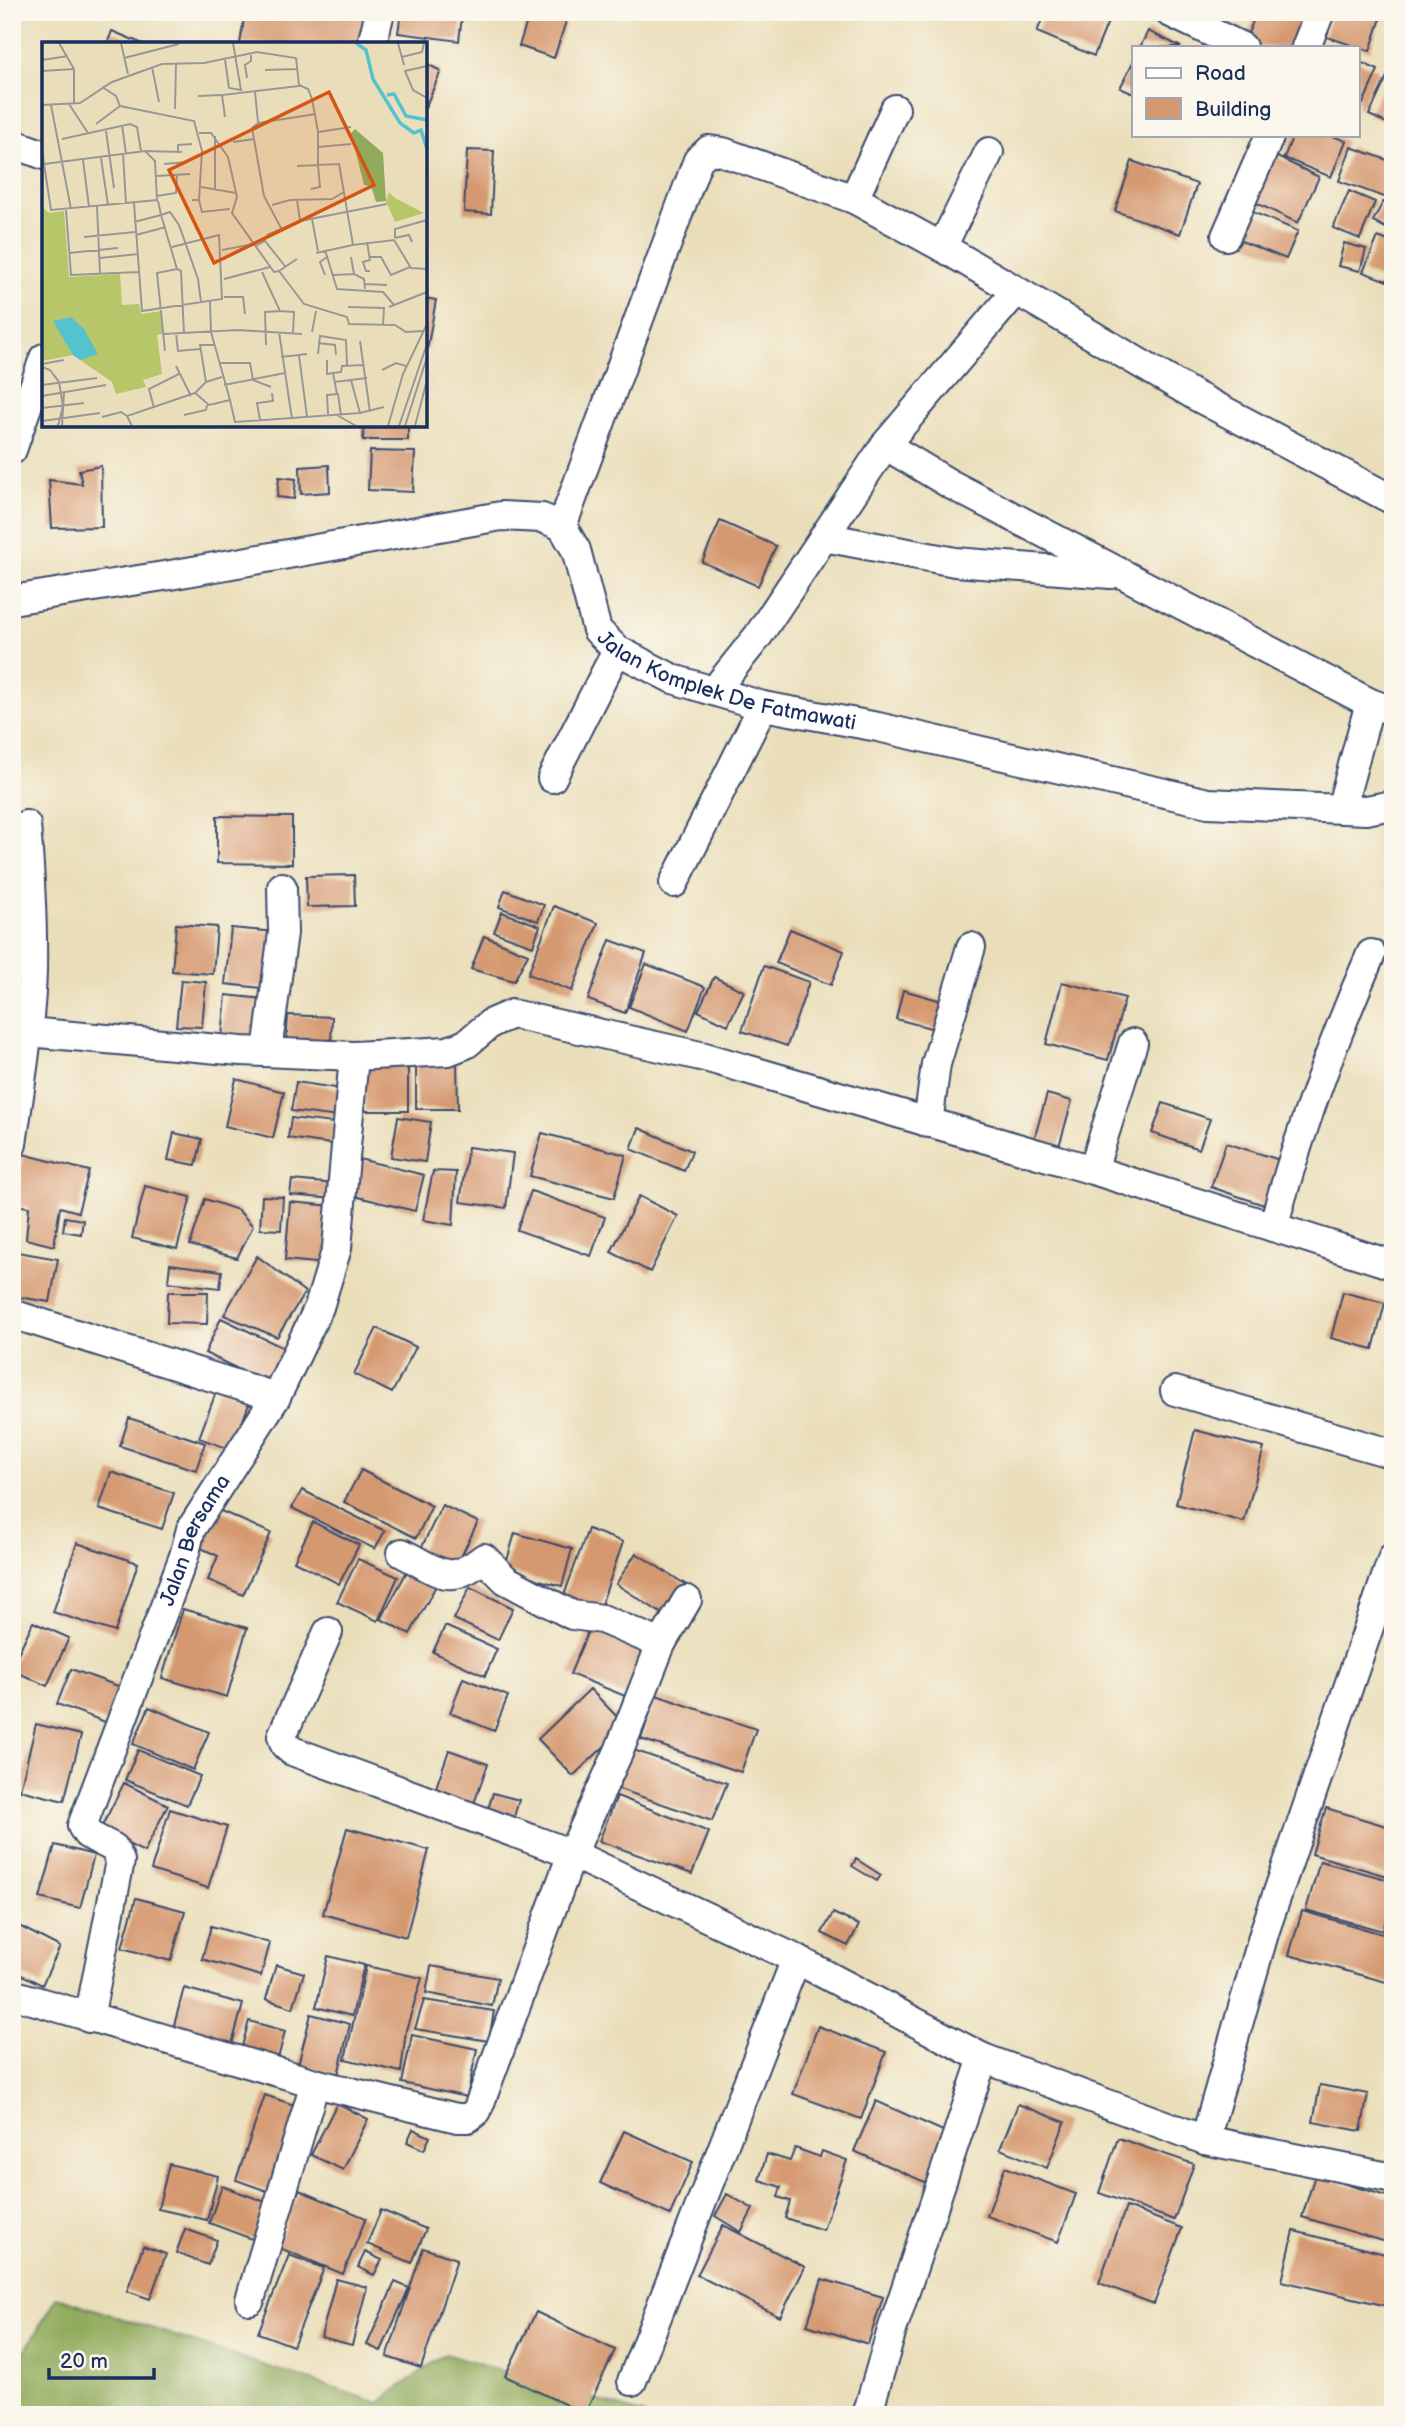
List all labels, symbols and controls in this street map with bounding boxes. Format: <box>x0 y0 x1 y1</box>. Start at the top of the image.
inset map <box>42 42 427 427</box>
legend <box>1132 46 1360 136</box>
text: Road <box>1195 61 1246 86</box>
text: Building <box>1195 97 1271 122</box>
street label: Jalan Komplek De Fatmawati <box>592 626 858 736</box>
street label: Jalan Bersama <box>154 1470 236 1609</box>
scale bar <box>49 2336 154 2380</box>
text: 20 m <box>60 2349 108 2374</box>

